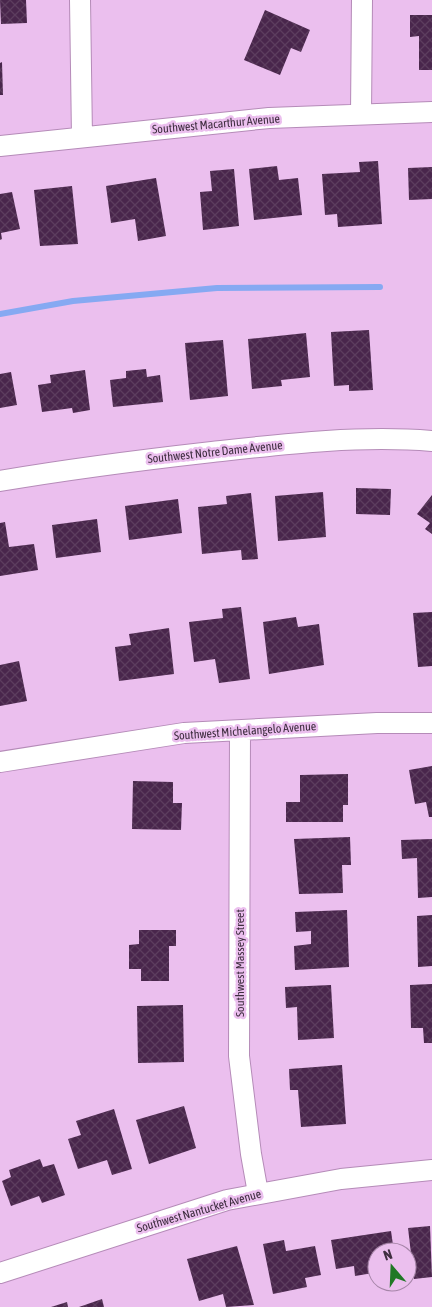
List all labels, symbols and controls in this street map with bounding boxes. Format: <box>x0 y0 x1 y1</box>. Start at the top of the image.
street label: Southwest Macarthur Avenue <box>152 111 280 137</box>
street label: Southwest Notre Dame Avenue <box>147 438 283 466</box>
street label: Southwest Michelangelo Avenue <box>173 719 317 743</box>
street label: Southwest Massey Street <box>233 909 247 1017</box>
street label: Southwest Nantucket Avenue <box>135 1187 263 1235</box>
north arrow <box>367 1242 417 1292</box>
text: N <box>381 1246 394 1264</box>

